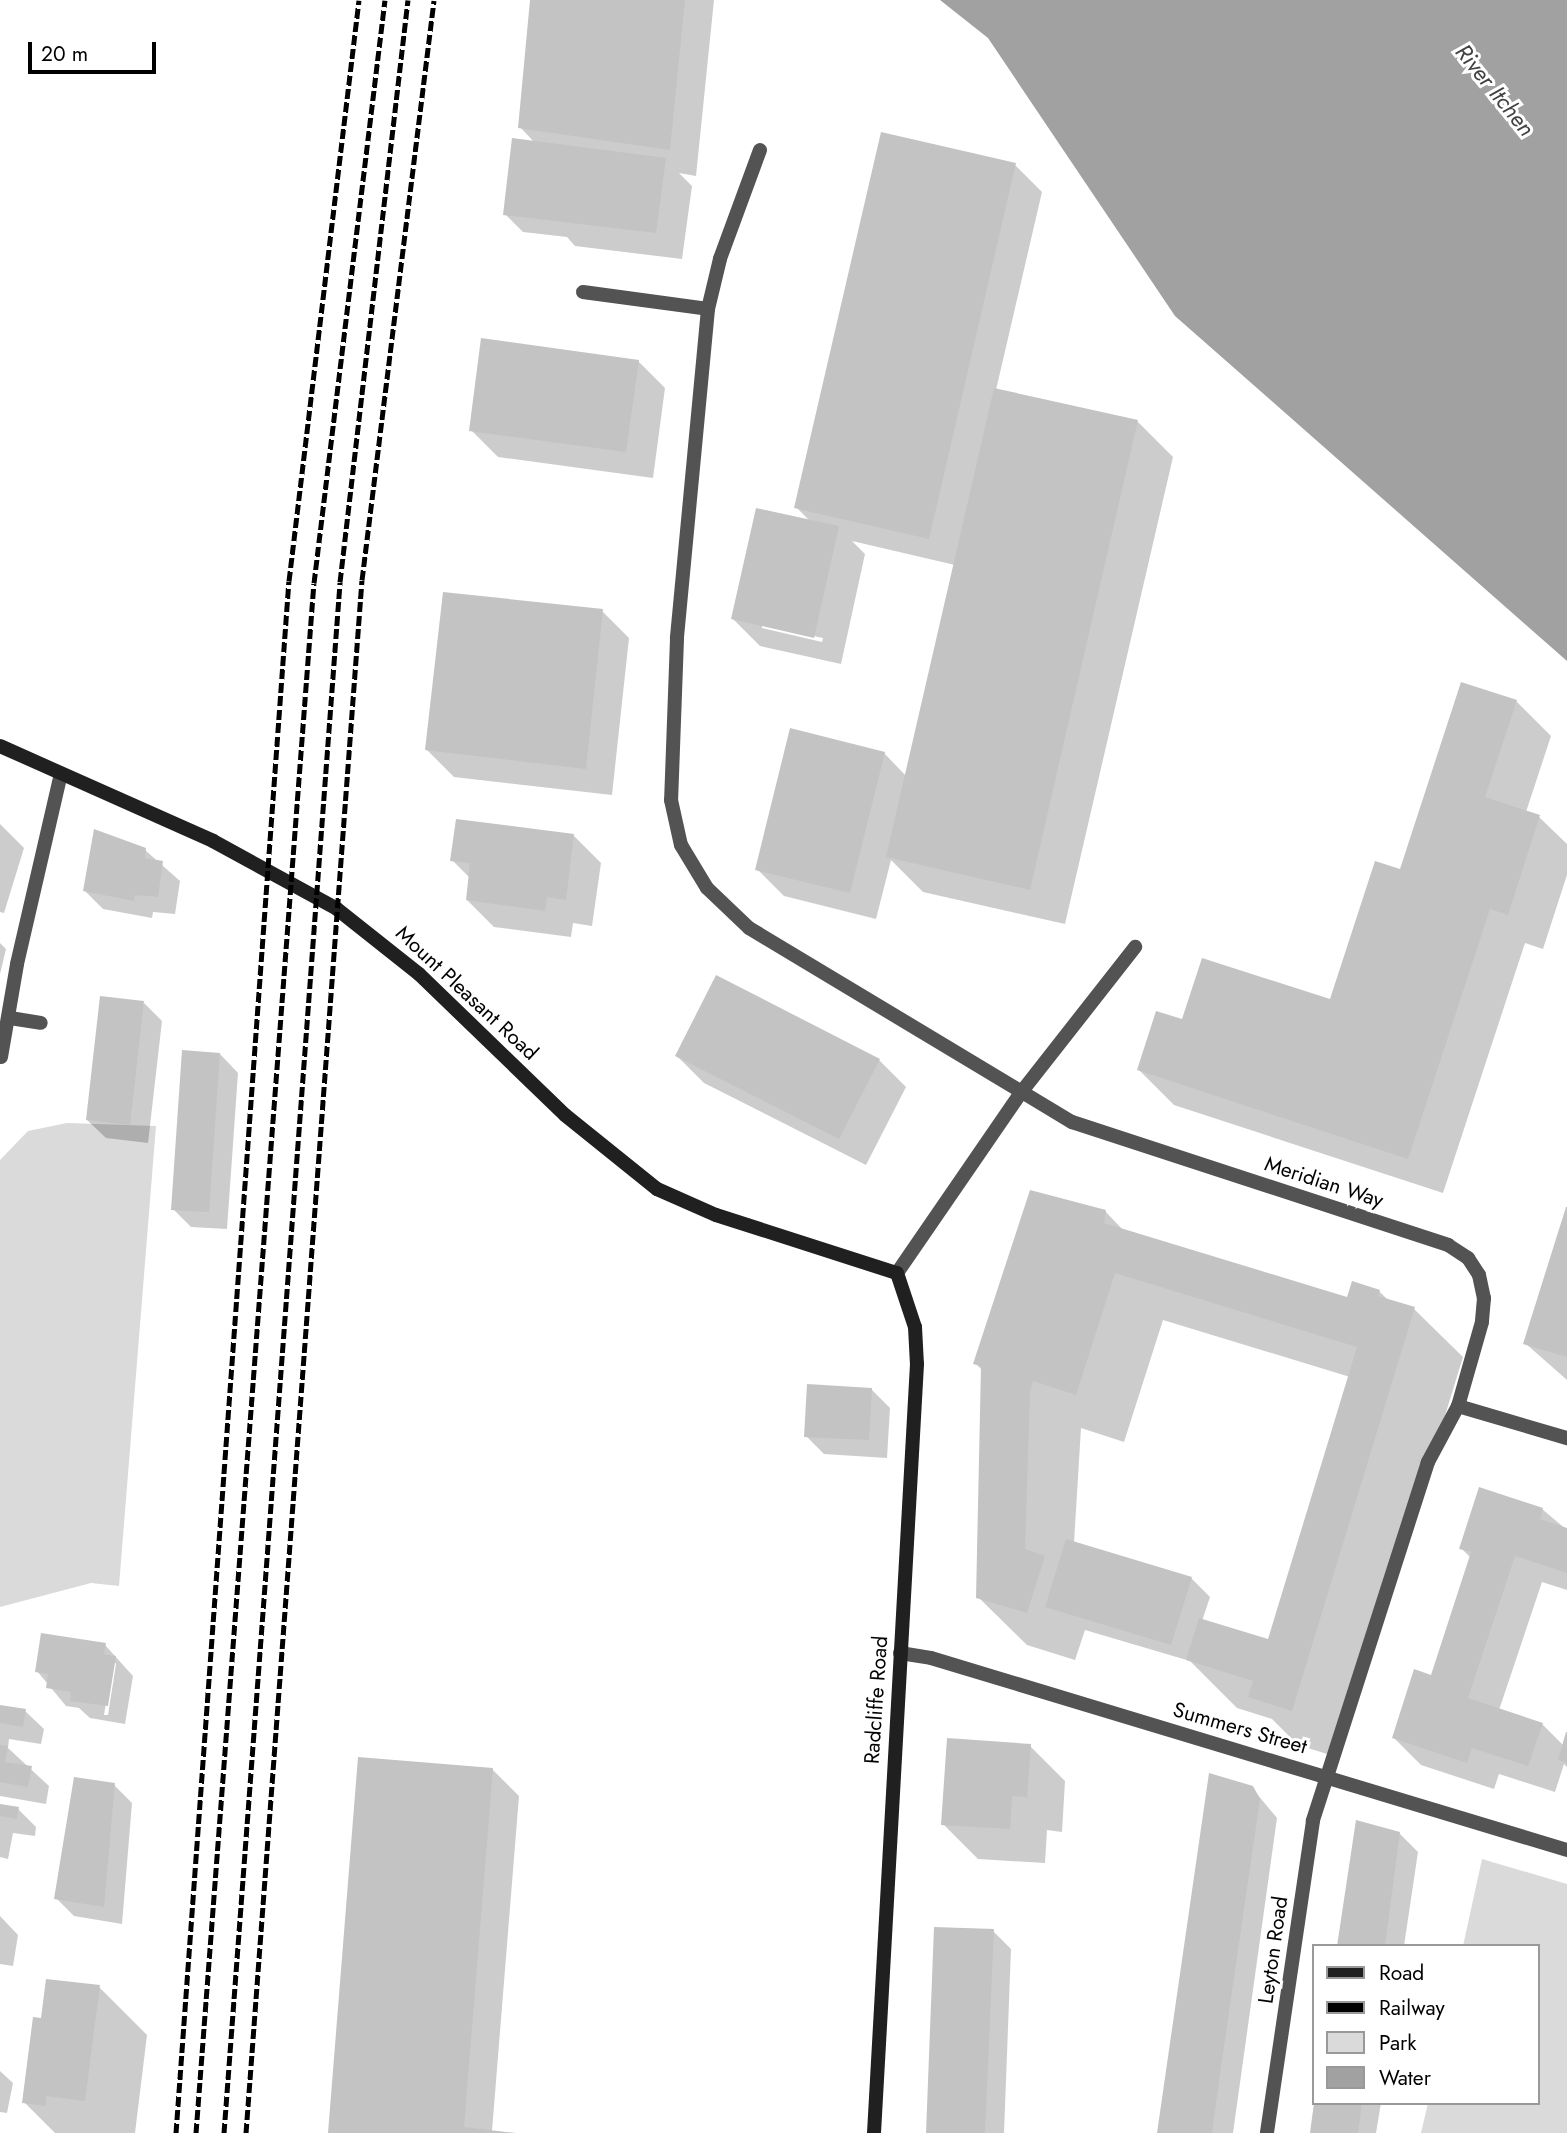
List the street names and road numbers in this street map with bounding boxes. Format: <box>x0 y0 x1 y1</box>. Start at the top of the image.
street label: Mount Pleasant Road <box>391 921 543 1065</box>
street label: Meridian Way <box>1261 1151 1387 1213</box>
street label: Radcliffe Road <box>859 1635 893 1765</box>
street label: Summers Street <box>1170 1697 1310 1759</box>
street label: Leyton Road <box>1253 1895 1293 2005</box>

